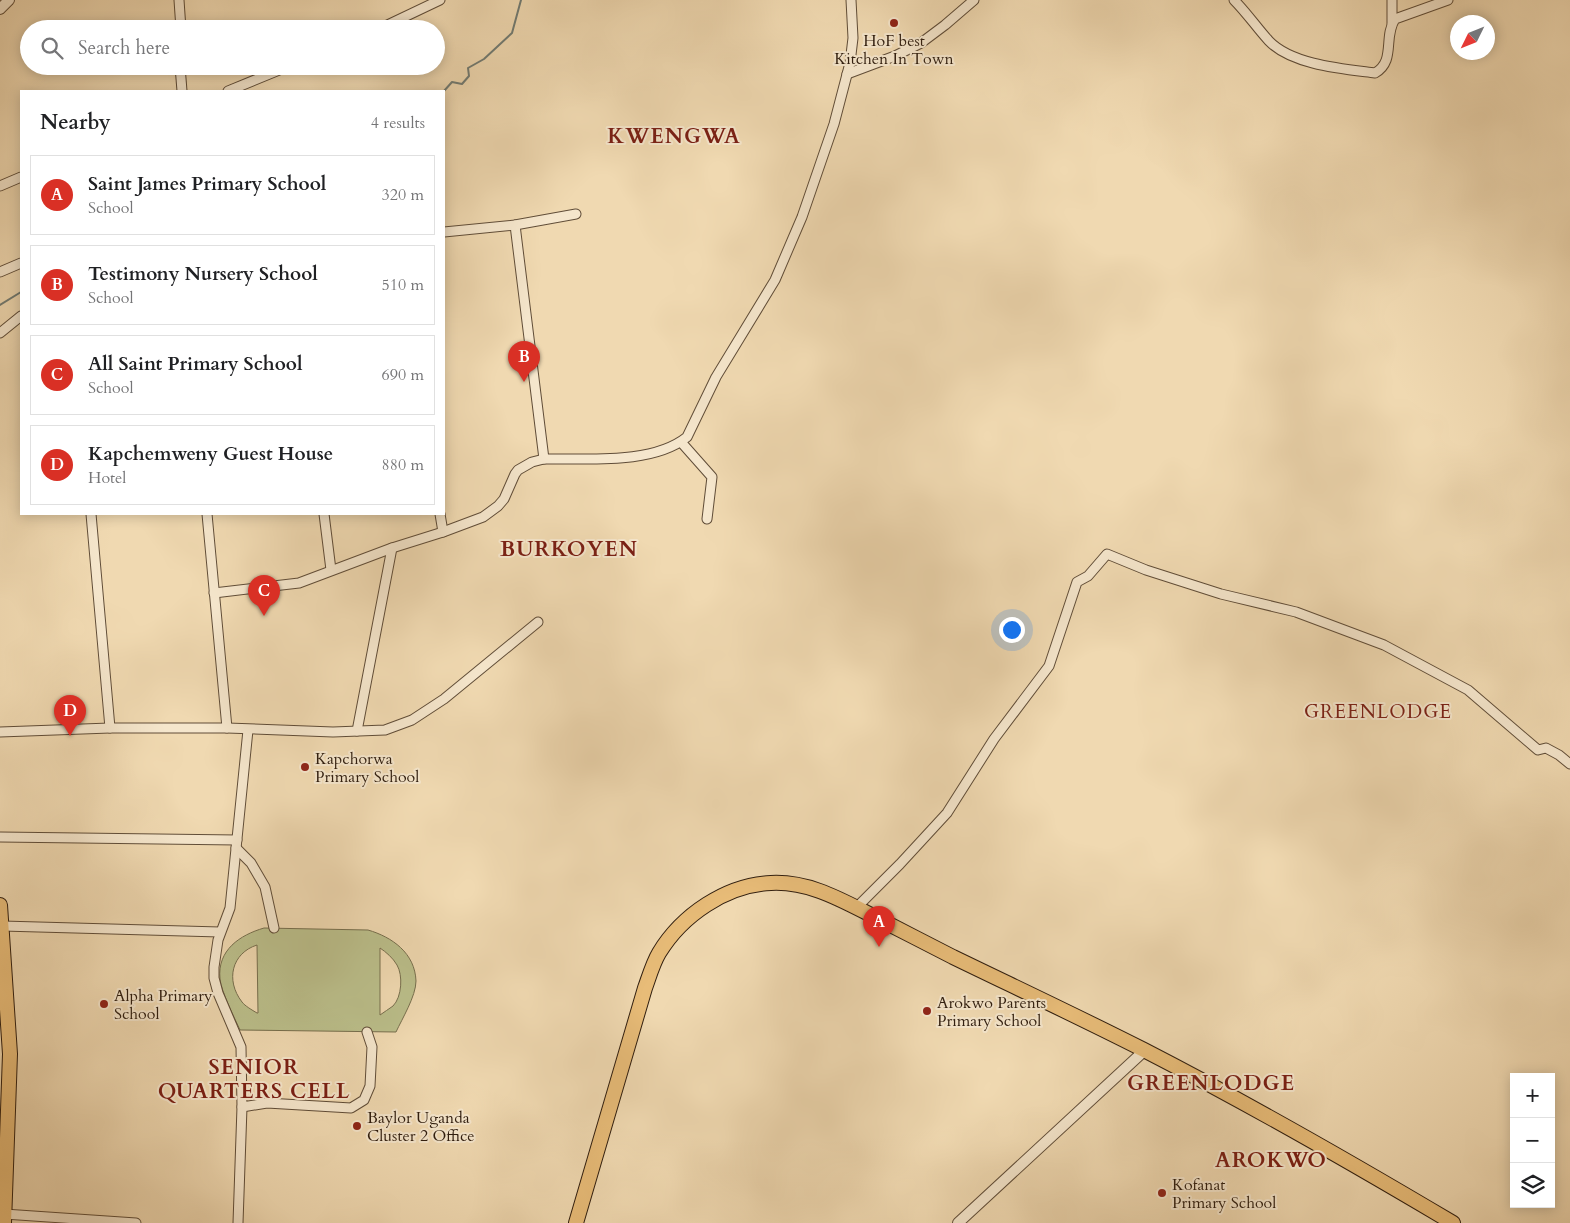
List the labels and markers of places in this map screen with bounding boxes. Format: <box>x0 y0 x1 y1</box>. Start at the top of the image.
marker: HoF best Kitchen In Town <box>888 17 900 29</box>
place label: HoF best Kitchen In Town <box>834 30 954 70</box>
pin: B <box>508 341 540 382</box>
pin: C <box>248 575 280 616</box>
pin: D <box>54 695 86 736</box>
place label: Kapchorwa Primary School <box>315 748 419 788</box>
marker: Kapchorwa Primary School <box>299 761 311 773</box>
pin: A <box>863 906 895 947</box>
place label: Alpha Primary School <box>114 985 213 1025</box>
place label: Arokwo Parents Primary School <box>937 992 1046 1032</box>
marker: Alpha Primary School <box>98 998 110 1010</box>
marker: Arokwo Parents Primary School <box>921 1005 933 1017</box>
place label: Baylor Uganda Cluster 2 Office <box>367 1107 475 1147</box>
marker: Baylor Uganda Cluster 2 Office <box>351 1120 363 1132</box>
place label: Kofanat Primary School <box>1172 1174 1276 1214</box>
marker: Kofanat Primary School <box>1156 1187 1168 1199</box>

